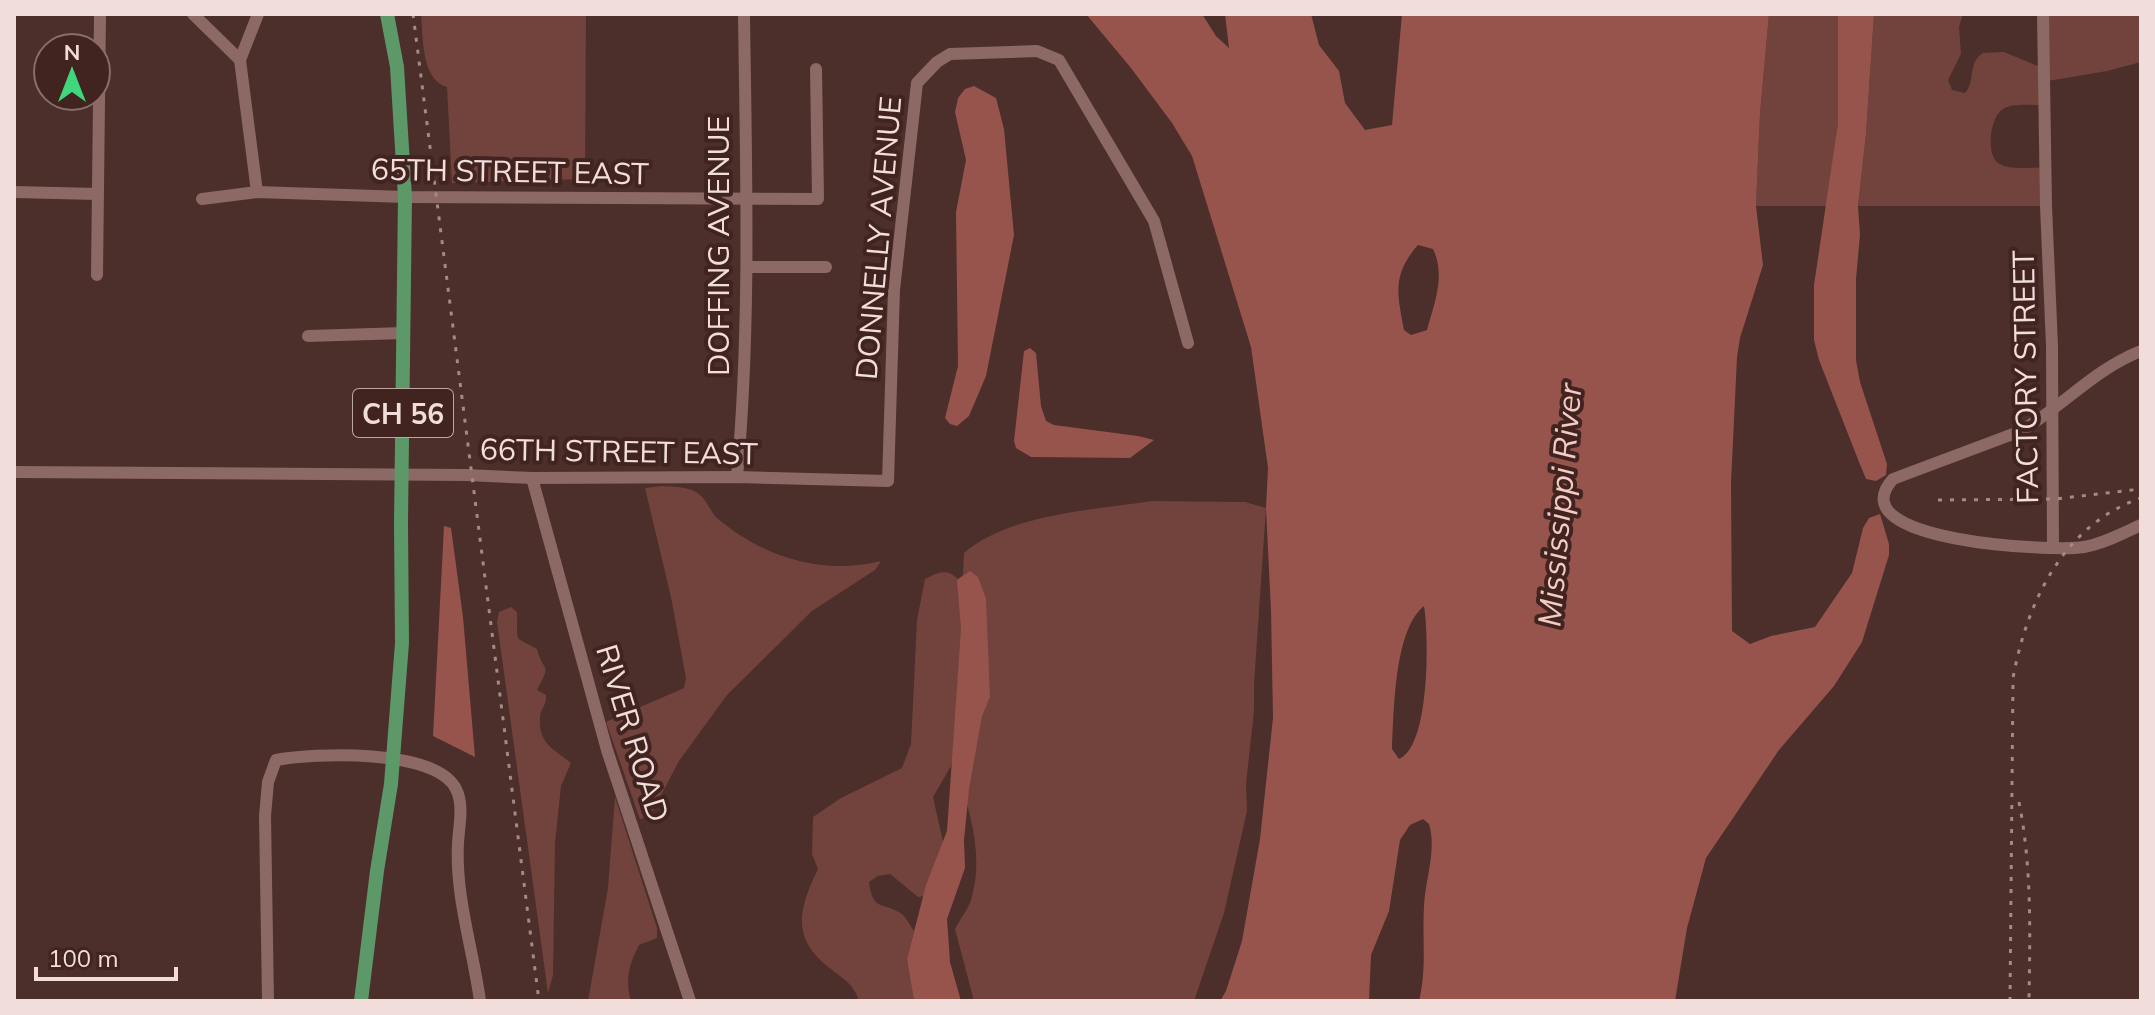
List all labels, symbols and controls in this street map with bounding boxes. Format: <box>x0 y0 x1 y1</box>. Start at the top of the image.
north arrow <box>32 32 112 112</box>
text: N <box>64 38 80 66</box>
street label: DONNELLY AVENUE <box>847 95 909 381</box>
street label: DOFFING AVENUE <box>699 116 737 376</box>
street label: 65TH STREET EAST <box>371 150 649 192</box>
street label: FACTORY STREET <box>2004 250 2046 504</box>
water label: Mississippi River <box>1528 380 1590 628</box>
road number: CH 56 <box>353 389 453 437</box>
street label: 66TH STREET EAST <box>480 430 758 472</box>
street label: RIVER ROAD <box>588 640 678 826</box>
scale bar <box>36 931 176 981</box>
text: 100 m <box>48 943 119 973</box>

